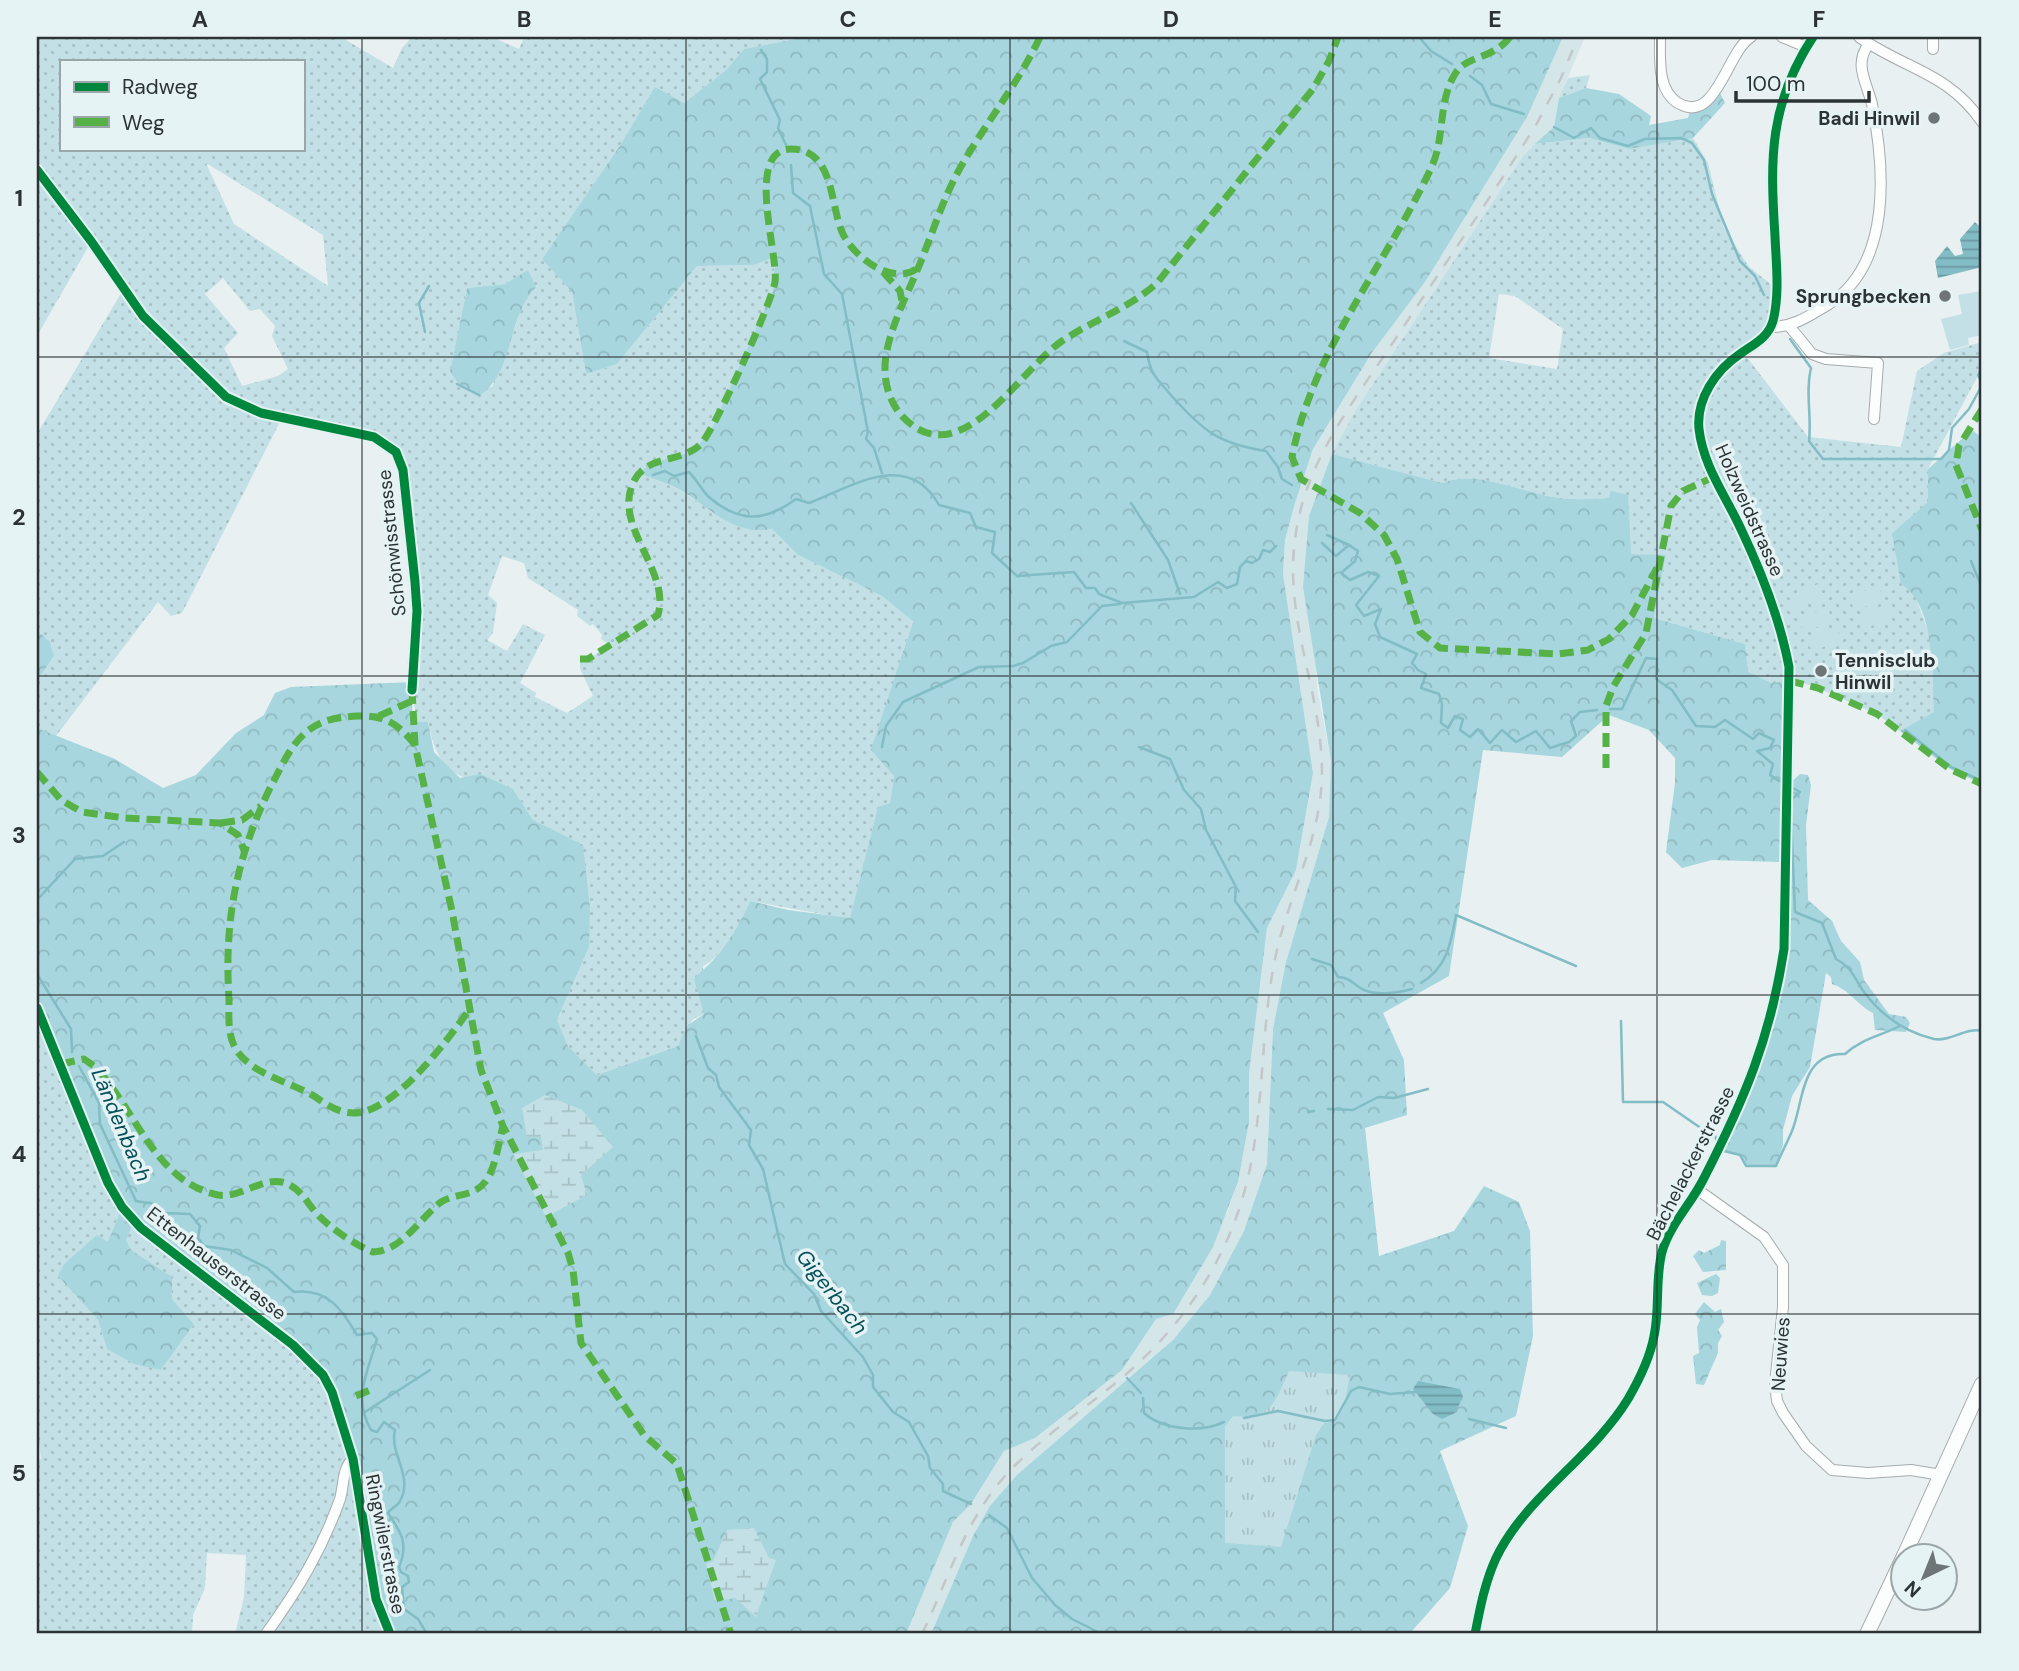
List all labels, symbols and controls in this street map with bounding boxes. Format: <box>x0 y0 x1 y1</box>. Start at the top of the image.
text: A <box>192 4 208 34</box>
text: B <box>517 4 531 34</box>
text: C <box>840 4 856 34</box>
text: D <box>1163 4 1179 34</box>
text: E <box>1488 4 1502 34</box>
text: F <box>1813 4 1826 34</box>
legend <box>60 60 304 150</box>
scale bar <box>1736 60 1868 104</box>
text: 100 m <box>1746 70 1806 98</box>
text: Radweg <box>122 73 198 101</box>
place label: Badi Hinwil <box>1818 106 1920 131</box>
text: Weg <box>122 109 165 137</box>
marker: Badi Hinwil <box>1926 110 1942 126</box>
text: 1 <box>15 183 23 213</box>
place label: Sprungbecken <box>1796 284 1931 309</box>
marker: Sprungbecken <box>1937 288 1953 304</box>
street label: Holzweidstrasse <box>1709 440 1790 580</box>
street label: Schönwisstrasse <box>371 468 412 618</box>
text: 2 <box>12 502 26 532</box>
place label: Tennisclub Hinwil <box>1835 648 1936 695</box>
marker: Tennisclub Hinwil <box>1813 663 1829 679</box>
text: 3 <box>12 820 26 850</box>
water label: Ländenbach <box>85 1064 157 1186</box>
street label: Bächelackerstrasse <box>1641 1082 1740 1245</box>
text: 4 <box>12 1139 27 1169</box>
street label: Ettenhauserstrasse <box>142 1201 292 1326</box>
water label: Gigerbach <box>790 1244 874 1340</box>
street label: Neuwies <box>1765 1316 1796 1392</box>
text: 5 <box>12 1458 26 1488</box>
street label: Ringwilerstrasse <box>360 1472 411 1616</box>
north arrow <box>1890 1542 1960 1612</box>
text: N <box>1899 1575 1926 1603</box>

